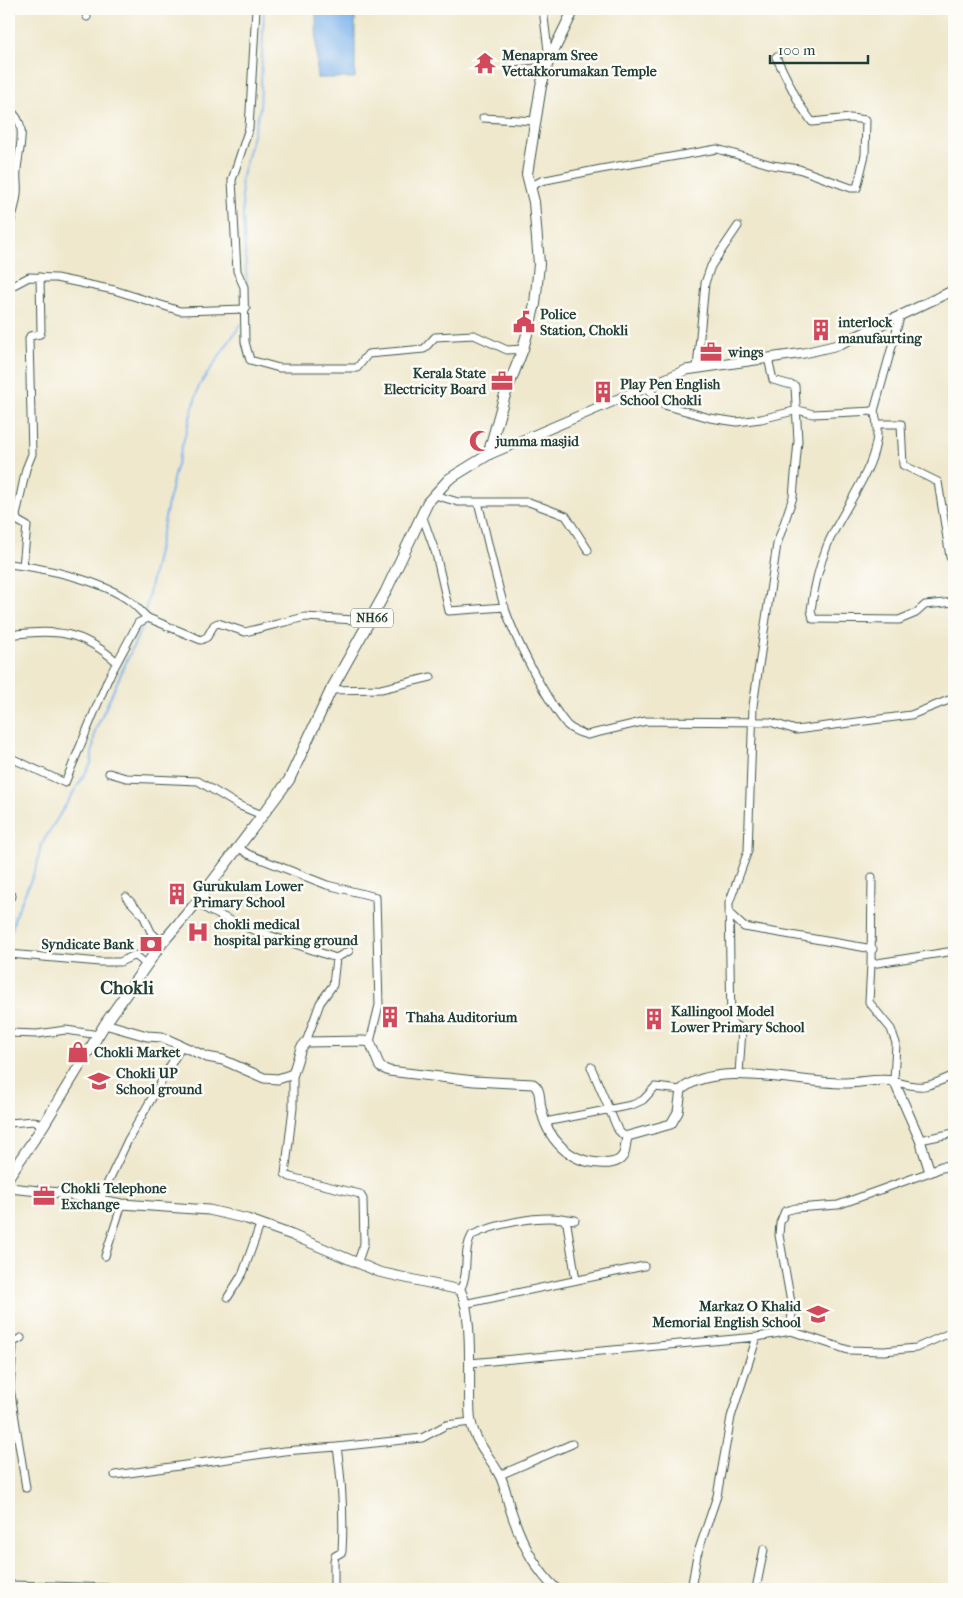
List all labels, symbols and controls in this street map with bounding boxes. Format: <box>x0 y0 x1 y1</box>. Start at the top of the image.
scale bar <box>770 32 868 64</box>
text: 100 m <box>778 41 816 59</box>
place label: Menapram Sree Vettakkorumakan Temple <box>501 47 657 80</box>
temple icon: Menapram Sree Vettakkorumakan Temple <box>472 50 498 76</box>
place label: Police Station, Chokli <box>540 306 629 339</box>
public building icon: Police Station, Chokli <box>511 309 537 335</box>
place label: interlock manufaurting <box>837 314 922 347</box>
building icon: interlock manufaurting <box>808 317 834 343</box>
office icon: wings <box>698 339 724 365</box>
place label: wings <box>727 344 764 361</box>
place label: Kerala State Electricity Board <box>384 365 487 398</box>
office icon: Kerala State Electricity Board <box>489 368 515 394</box>
place label: Play Pen English School Chokli <box>620 376 721 409</box>
building icon: Play Pen English School Chokli <box>590 379 616 405</box>
mosque icon: jumma masjid <box>467 428 493 454</box>
place label: jumma masjid <box>494 433 580 450</box>
road number: NH66 <box>351 608 393 628</box>
place label: Gurukulam Lower Primary School <box>193 878 304 911</box>
building icon: Gurukulam Lower Primary School <box>164 881 190 907</box>
place label: chokli medical hospital parking ground <box>213 916 359 949</box>
hospital icon: chokli medical hospital parking ground <box>185 919 211 945</box>
bank icon: Syndicate Bank <box>138 931 164 957</box>
place label: Syndicate Bank <box>41 936 135 953</box>
district label: Chokli <box>100 977 154 999</box>
place label: Kallingool Model Lower Primary School <box>671 1003 805 1036</box>
building icon: Thaha Auditorium <box>377 1004 403 1030</box>
building icon: Kallingool Model Lower Primary School <box>641 1006 667 1032</box>
place label: Thaha Auditorium <box>405 1009 518 1026</box>
shop icon: Chokli Market <box>65 1039 91 1065</box>
place label: Chokli Market <box>94 1044 181 1061</box>
place label: Chokli UP School ground <box>116 1065 204 1098</box>
school or university icon: Chokli UP School ground <box>86 1068 112 1094</box>
place label: Chokli Telephone Exchange <box>61 1180 167 1213</box>
office icon: Chokli Telephone Exchange <box>31 1183 57 1209</box>
place label: Markaz O Khalid Memorial English School <box>651 1298 802 1331</box>
school or university icon: Markaz O Khalid Memorial English School <box>805 1301 831 1327</box>

